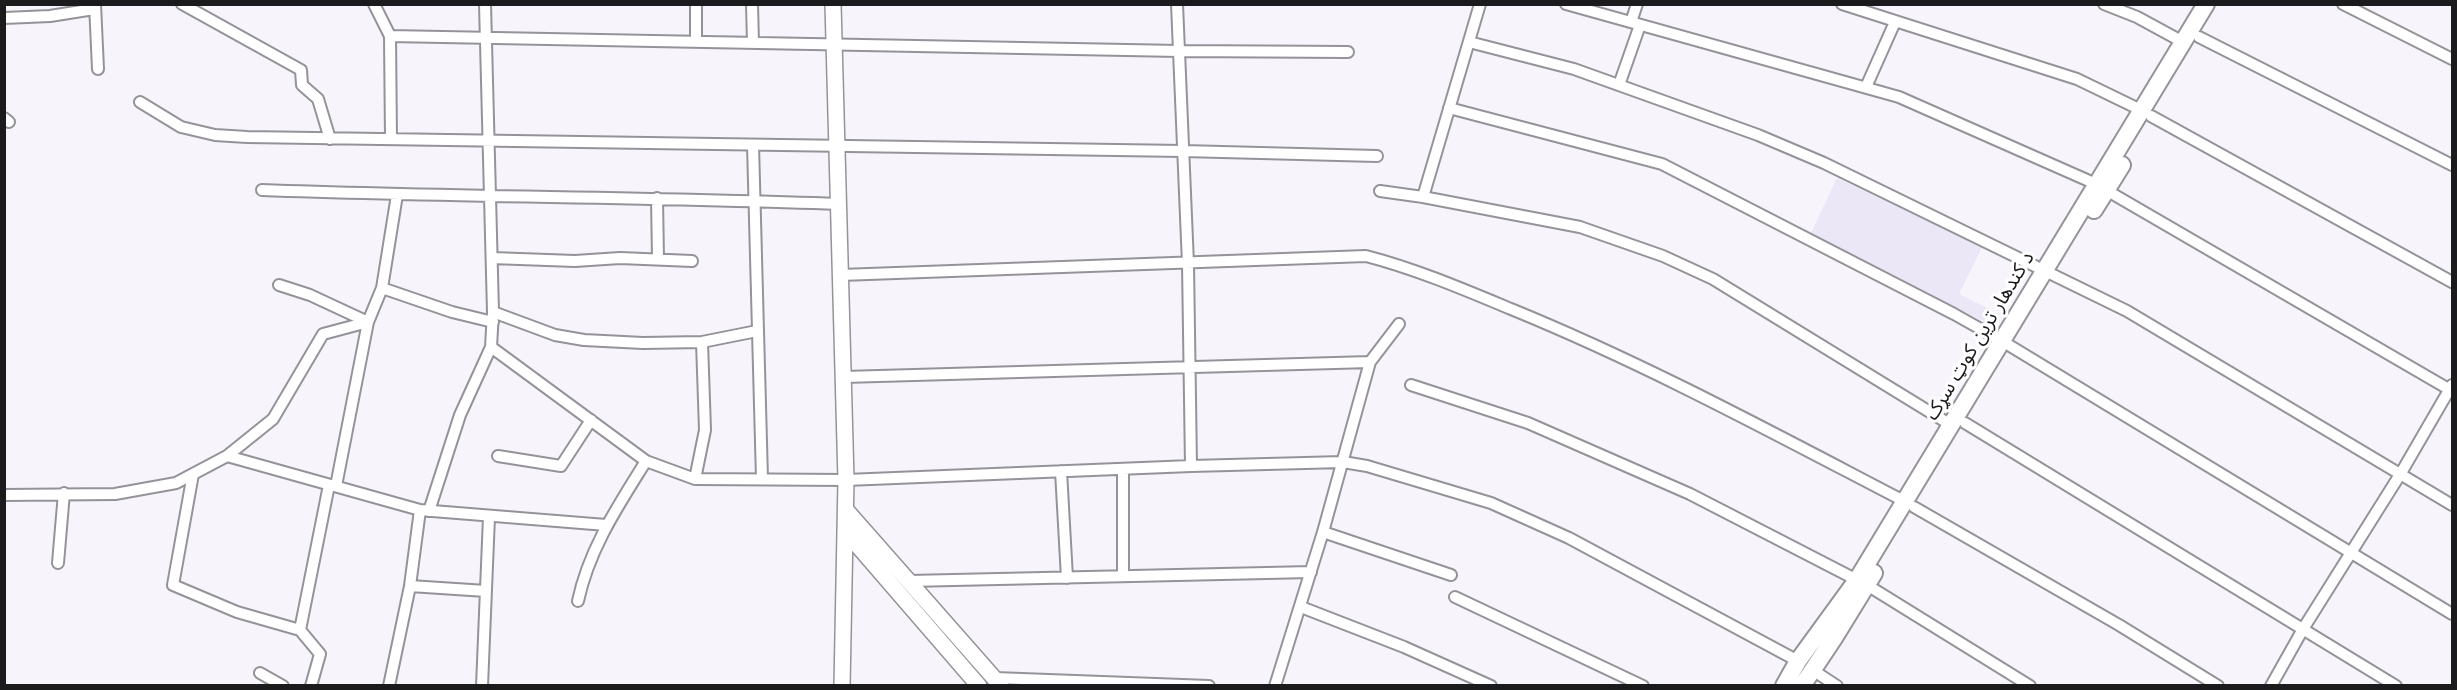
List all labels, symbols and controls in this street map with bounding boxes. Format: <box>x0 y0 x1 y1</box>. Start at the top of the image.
street label: د کندهار ترين کوټ سړک <box>1920 247 2040 425</box>

